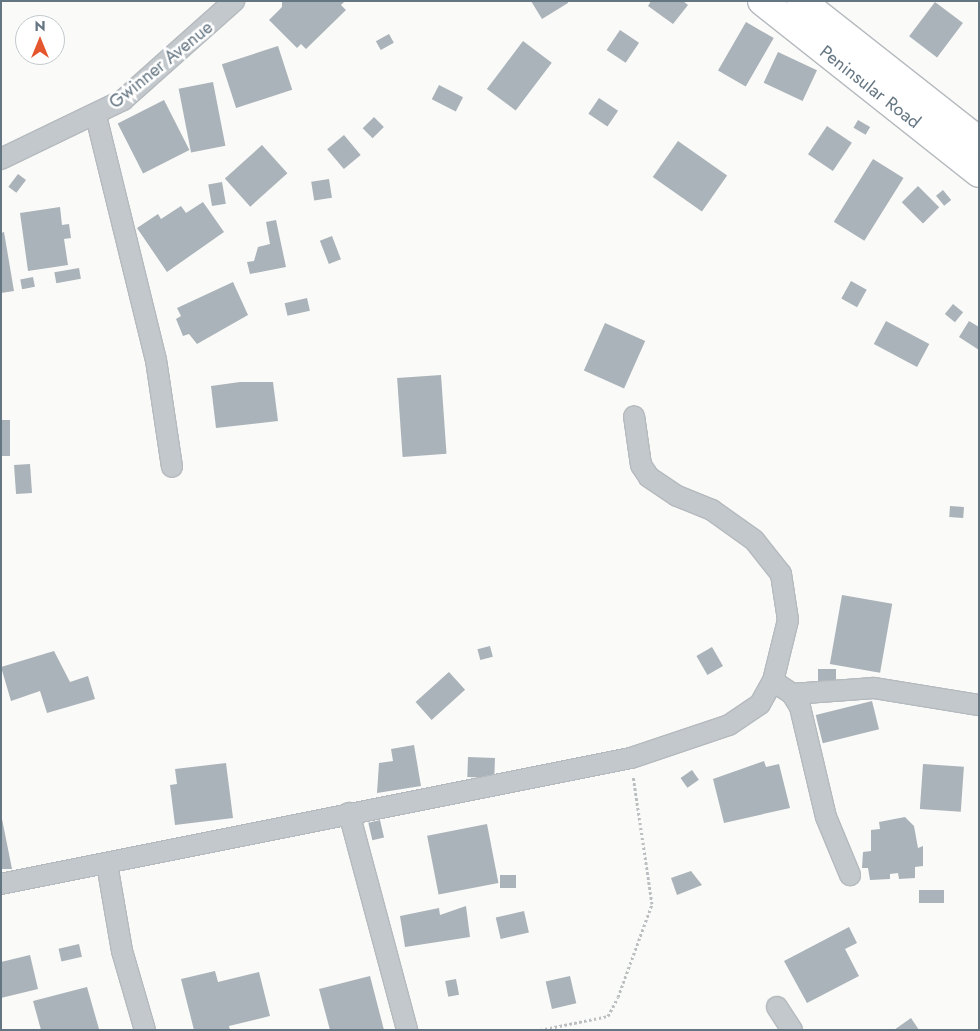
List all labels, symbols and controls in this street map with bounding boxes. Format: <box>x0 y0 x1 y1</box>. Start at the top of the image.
north arrow <box>15 15 65 65</box>
text: N <box>34 16 46 36</box>
street label: Gwinner Avenue <box>105 17 217 113</box>
street label: Peninsular Road <box>815 41 925 133</box>

